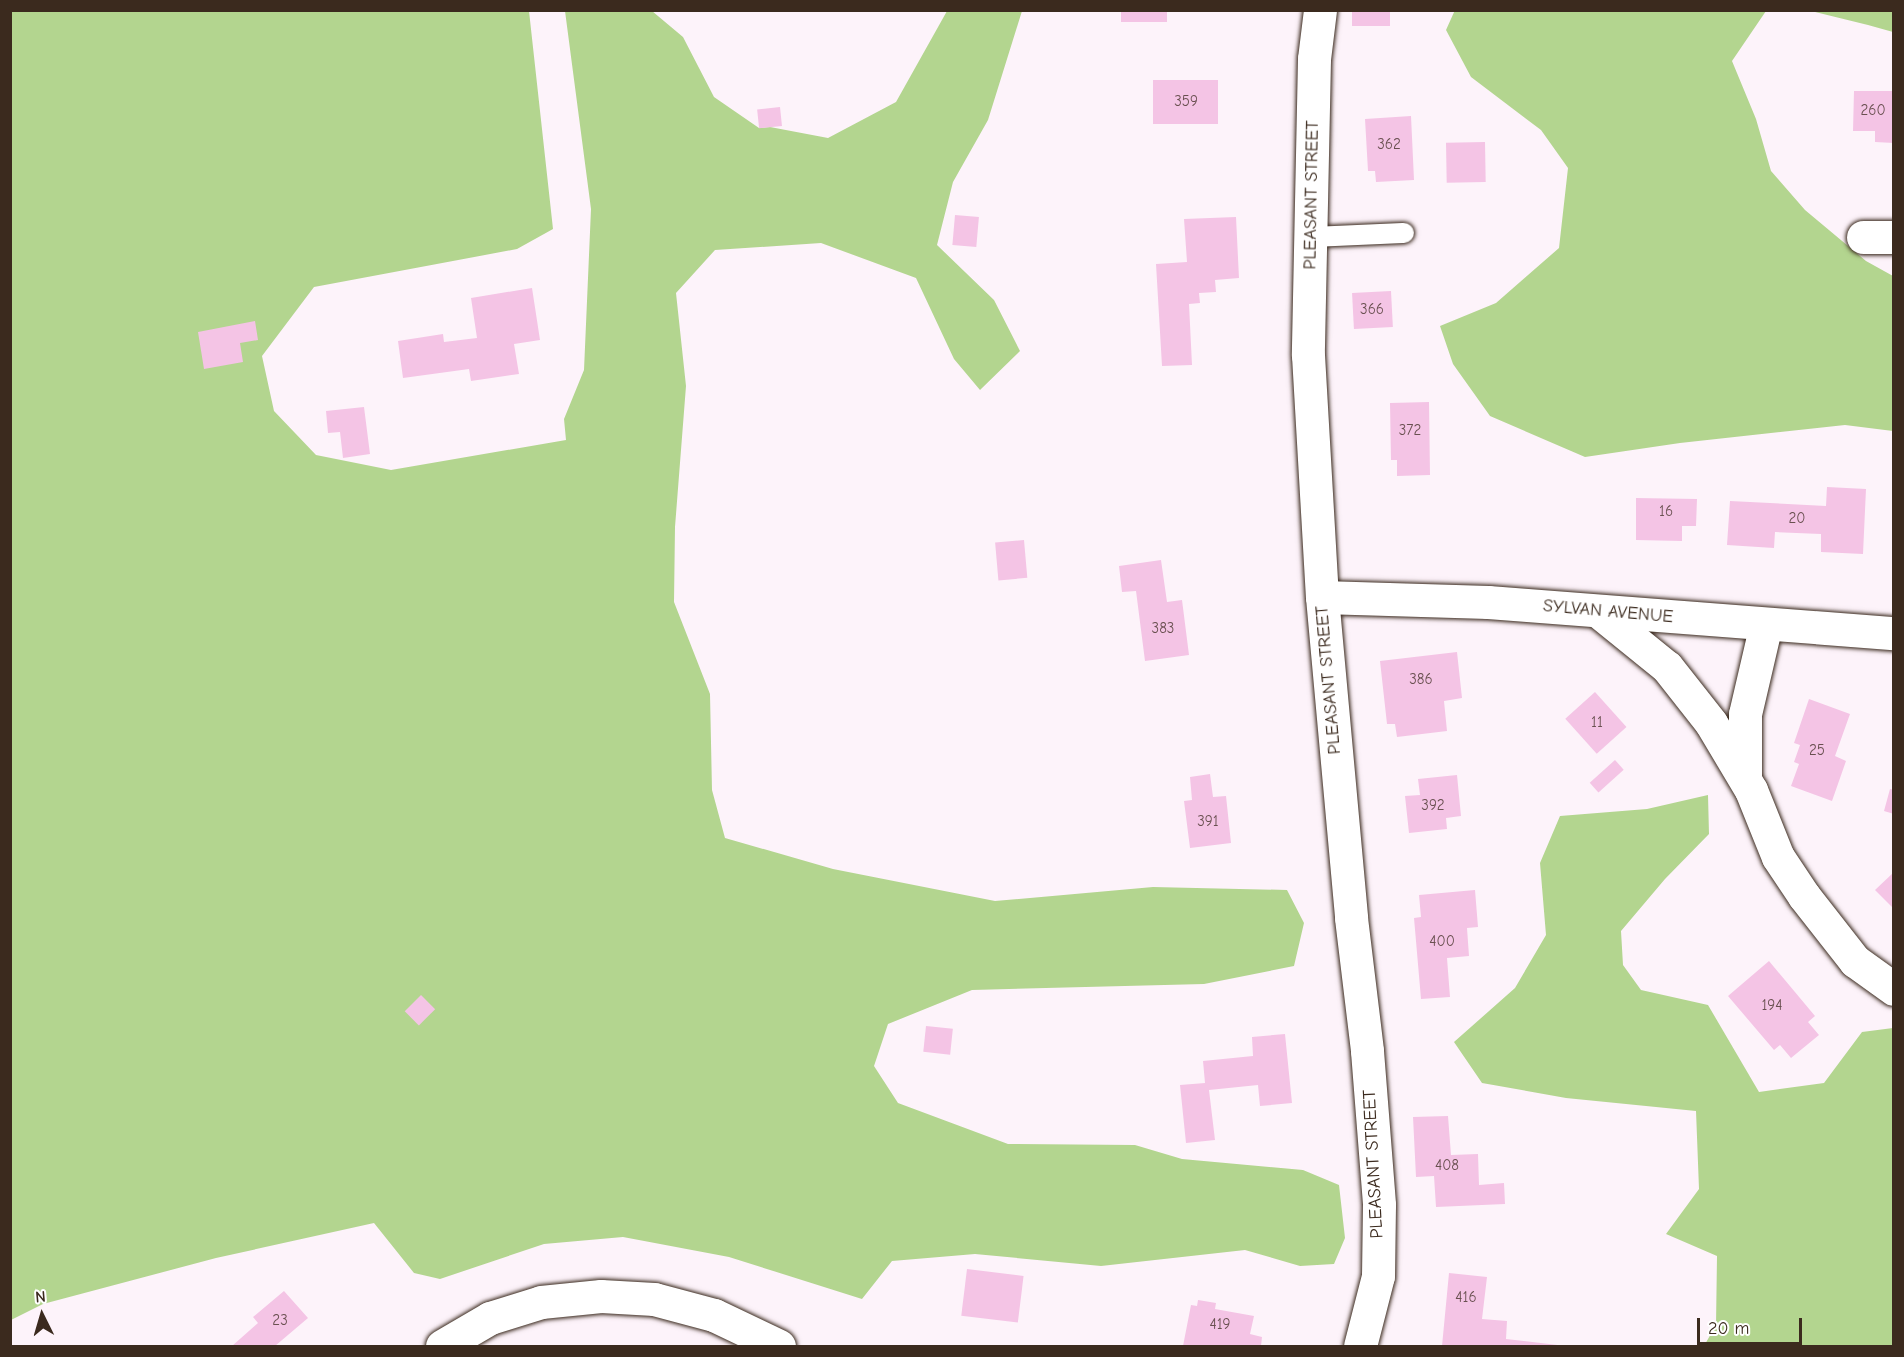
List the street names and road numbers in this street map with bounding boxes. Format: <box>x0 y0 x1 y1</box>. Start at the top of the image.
street label: PLEASANT STREET <box>1300 120 1324 270</box>
street label: SYLVAN AVENUE <box>1542 596 1674 628</box>
street label: PLEASANT STREET <box>1312 605 1346 755</box>
street label: PLEASANT STREET <box>1359 1089 1389 1239</box>

